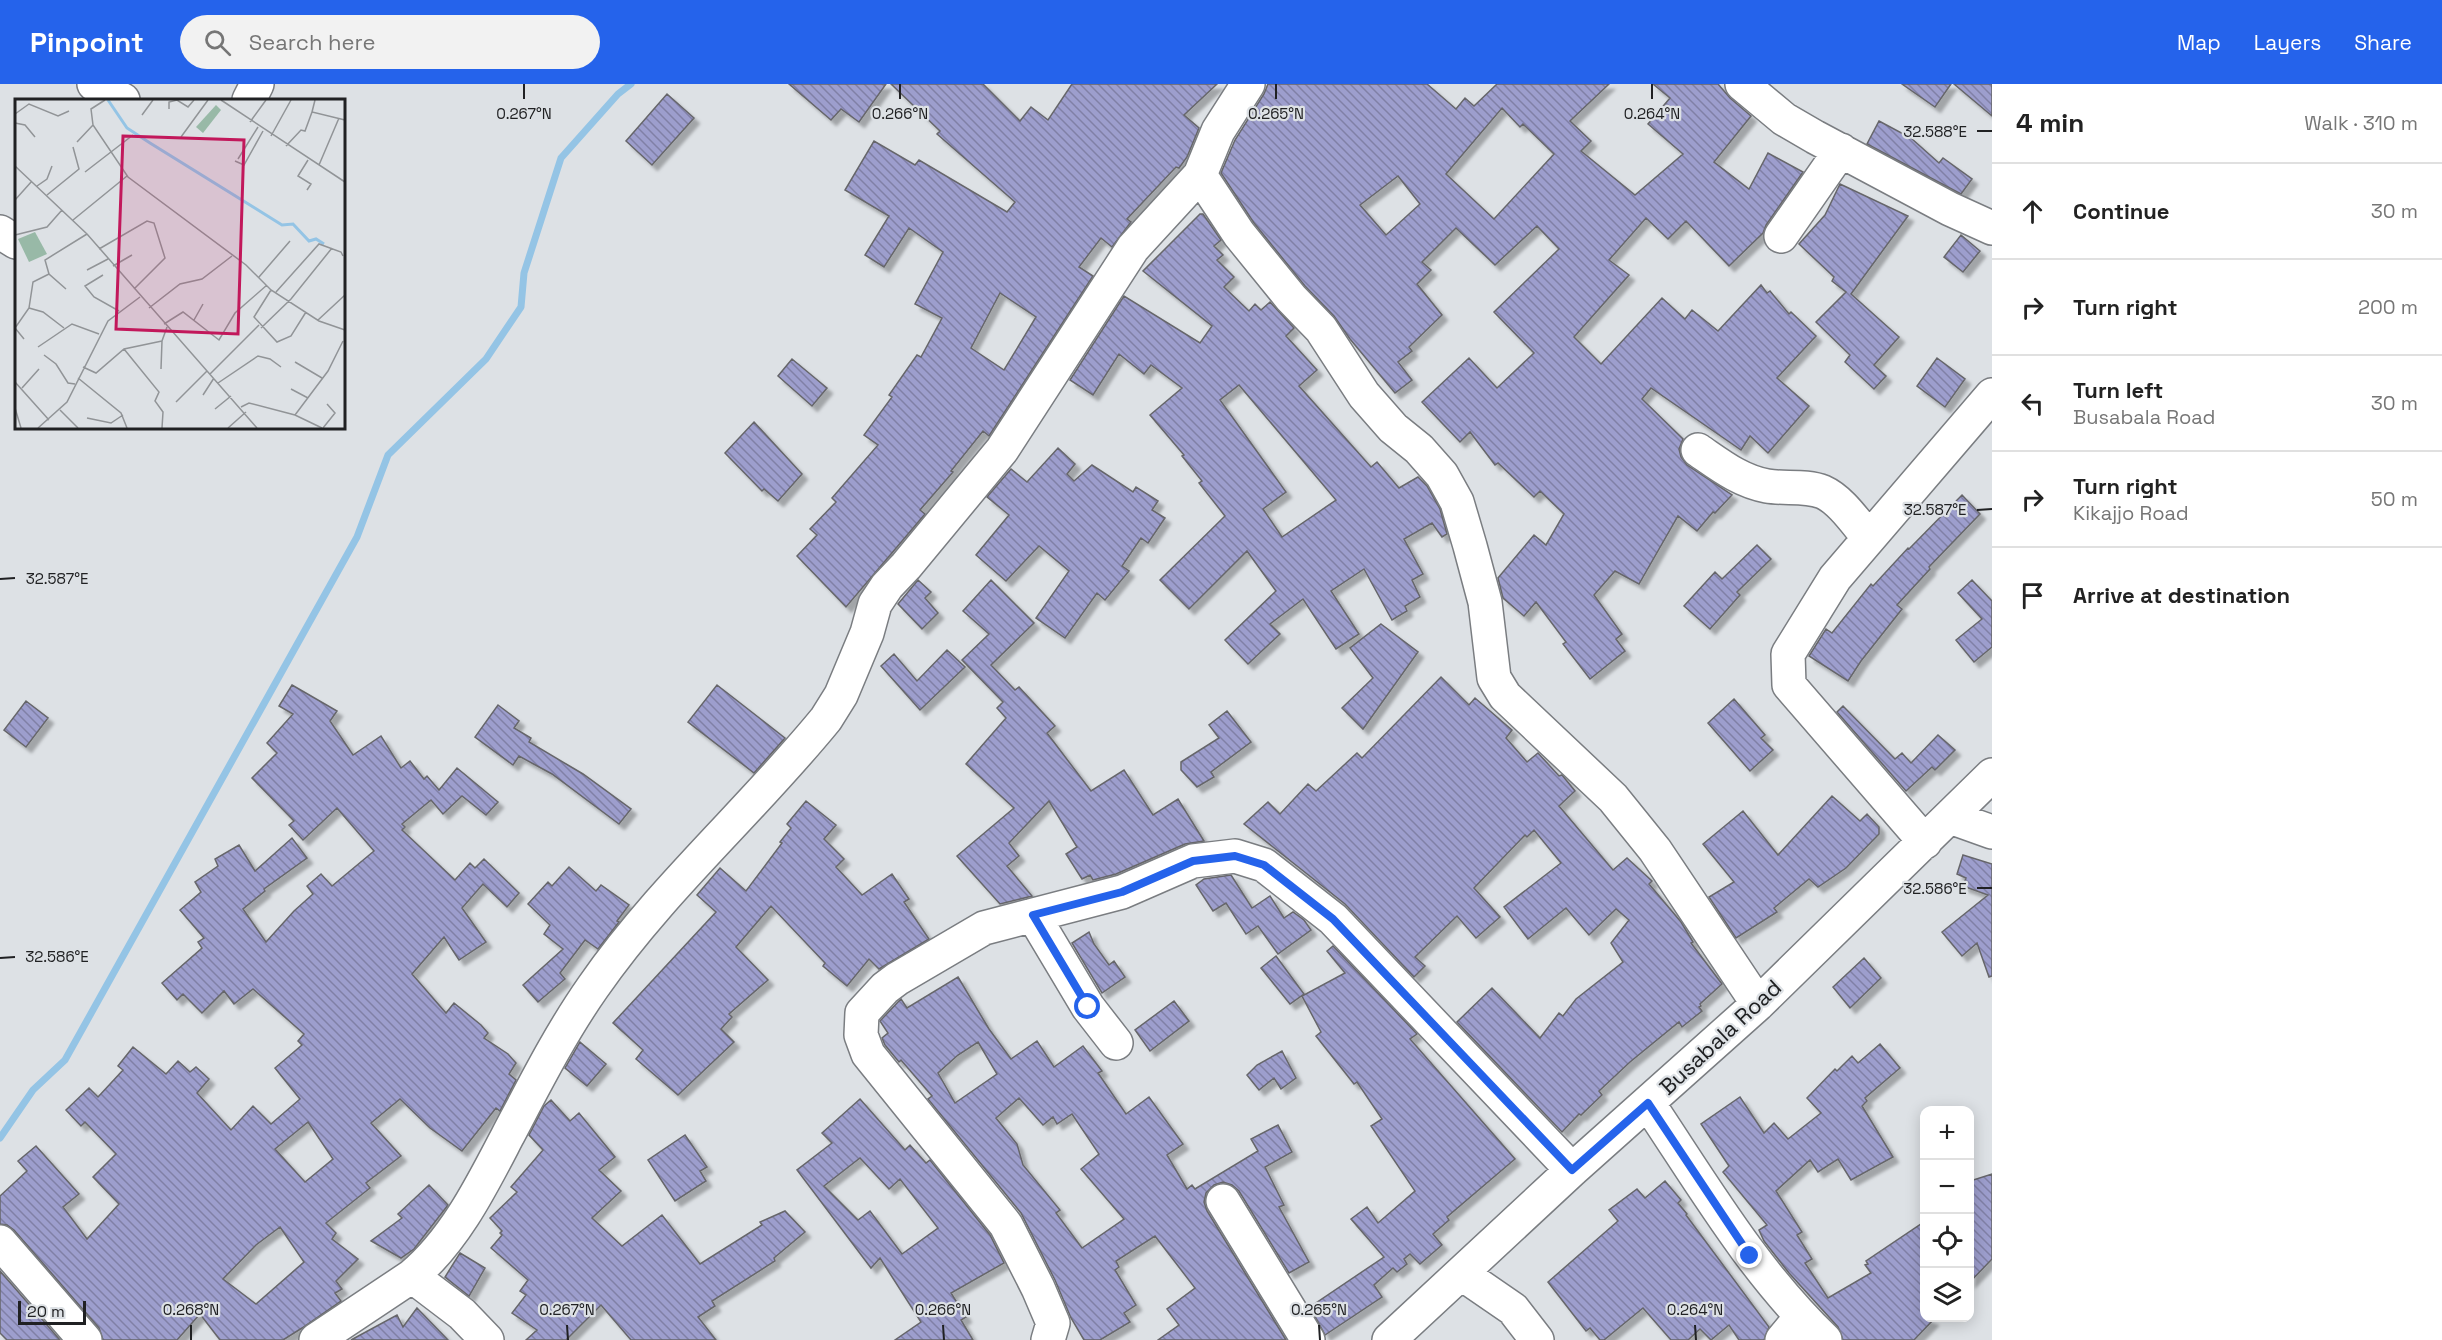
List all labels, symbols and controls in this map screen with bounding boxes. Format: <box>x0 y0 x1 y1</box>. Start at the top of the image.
search box <box>180 15 600 69</box>
text: Pinpoint <box>30 24 144 60</box>
icon: search <box>201 26 234 59</box>
text: Search here <box>249 28 375 56</box>
text: Map <box>2177 29 2221 56</box>
text: Layers <box>2254 29 2321 56</box>
text: Share <box>2354 29 2412 56</box>
inset map <box>15 99 345 429</box>
text: 0.267°N <box>496 104 552 123</box>
text: 0.266°N <box>872 104 928 123</box>
text: 0.265°N <box>1248 104 1304 123</box>
text: 0.264°N <box>1624 104 1680 123</box>
text: 4 min <box>2016 106 2084 140</box>
text: Walk · 310 m <box>2304 110 2418 136</box>
text: 32.588°E <box>1903 122 1967 141</box>
icon: ahead <box>2016 195 2049 228</box>
text: Continue <box>2073 197 2169 225</box>
text: 30 m <box>2371 198 2418 224</box>
icon: right <box>2016 291 2049 324</box>
text: Turn right <box>2073 293 2178 321</box>
text: 200 m <box>2358 294 2418 320</box>
text: Turn left <box>2073 376 2163 404</box>
icon: left <box>2016 387 2049 420</box>
text: 30 m <box>2371 390 2418 416</box>
text: Busabala Road <box>2073 404 2215 430</box>
text: Turn right <box>2073 472 2178 500</box>
icon: right <box>2016 483 2049 516</box>
text: 50 m <box>2371 486 2418 512</box>
text: 32.587°E <box>1904 500 1966 519</box>
text: Kikajjo Road <box>2073 500 2189 526</box>
text: 32.587°E <box>26 569 88 588</box>
icon: arrive <box>2016 579 2049 612</box>
text: Arrive at destination <box>2073 581 2290 609</box>
text: 32.586°E <box>1903 879 1967 898</box>
text: 32.586°E <box>25 947 89 966</box>
street label: Busabala Road <box>1653 973 1787 1101</box>
route start <box>1074 993 1100 1019</box>
map controls <box>1920 1106 1974 1322</box>
button: + <box>1920 1106 1974 1160</box>
button: − <box>1920 1160 1974 1214</box>
button: locate <box>1920 1214 1974 1268</box>
route end <box>1736 1242 1762 1268</box>
button: layers <box>1920 1268 1974 1322</box>
scale bar <box>18 1298 86 1326</box>
text: 0.268°N <box>163 1300 219 1319</box>
text: 0.267°N <box>539 1300 595 1319</box>
text: 0.266°N <box>915 1300 971 1319</box>
text: 0.265°N <box>1291 1300 1347 1319</box>
text: 0.264°N <box>1667 1300 1723 1319</box>
text: 20 m <box>27 1301 65 1322</box>

